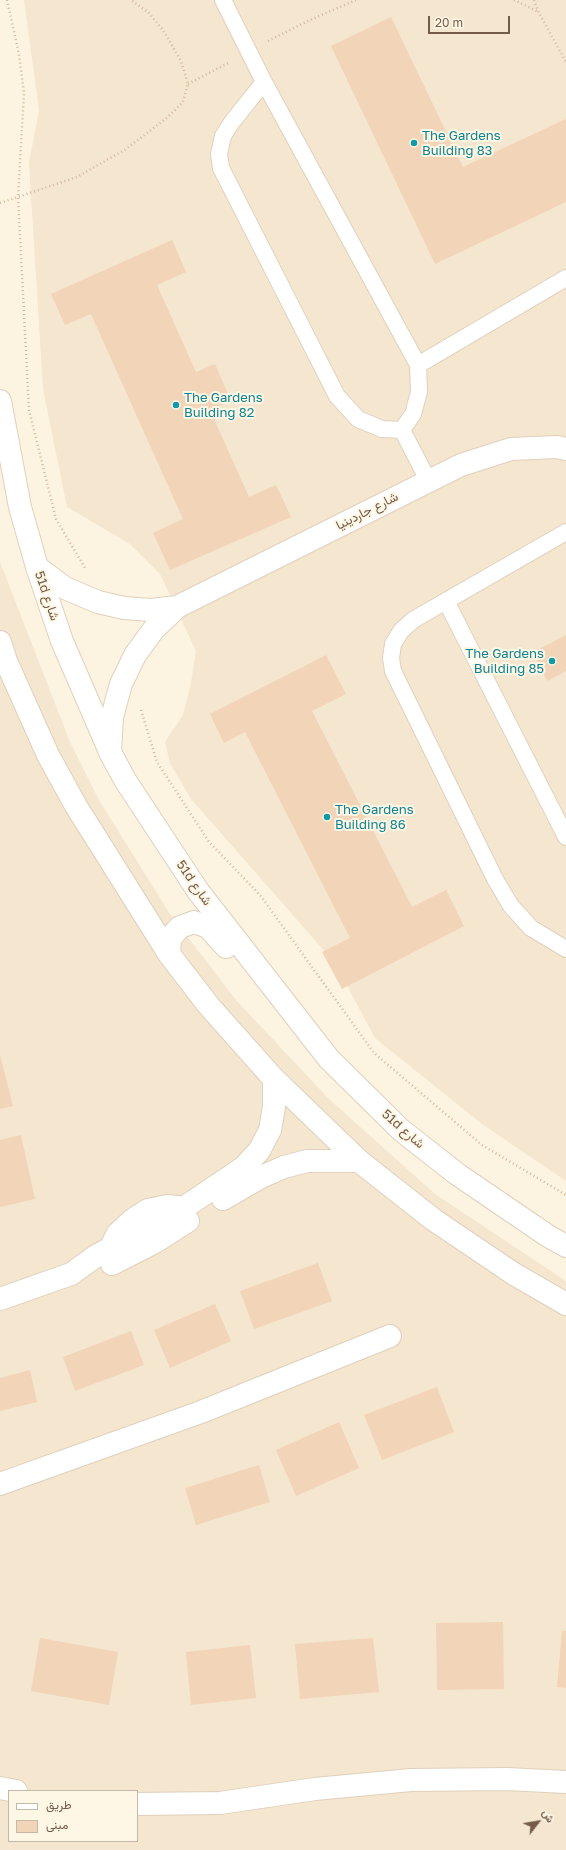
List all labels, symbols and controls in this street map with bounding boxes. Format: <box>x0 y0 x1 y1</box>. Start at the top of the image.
scale bar <box>430 8 512 34</box>
text: 20 m <box>435 15 463 30</box>
place label: The Gardens Building 83 <box>422 128 501 159</box>
marker: The Gardens Building 83 <box>409 138 419 148</box>
place label: The Gardens Building 82 <box>184 390 263 421</box>
marker: The Gardens Building 82 <box>171 400 181 410</box>
street label: شارع جاردينيا <box>333 489 401 533</box>
street label: 51d شارع <box>31 569 63 623</box>
place label: The Gardens Building 85 <box>465 646 544 677</box>
marker: The Gardens Building 85 <box>547 656 557 666</box>
place label: The Gardens Building 86 <box>335 802 414 833</box>
marker: The Gardens Building 86 <box>322 812 332 822</box>
street label: 51d شارع <box>173 858 215 908</box>
street label: 51d شارع <box>379 1106 427 1152</box>
legend <box>8 1790 138 1842</box>
text: طريق <box>46 1797 71 1812</box>
north arrow <box>518 1802 558 1842</box>
text: ش <box>540 1807 558 1825</box>
text: مبنى <box>46 1817 68 1832</box>

